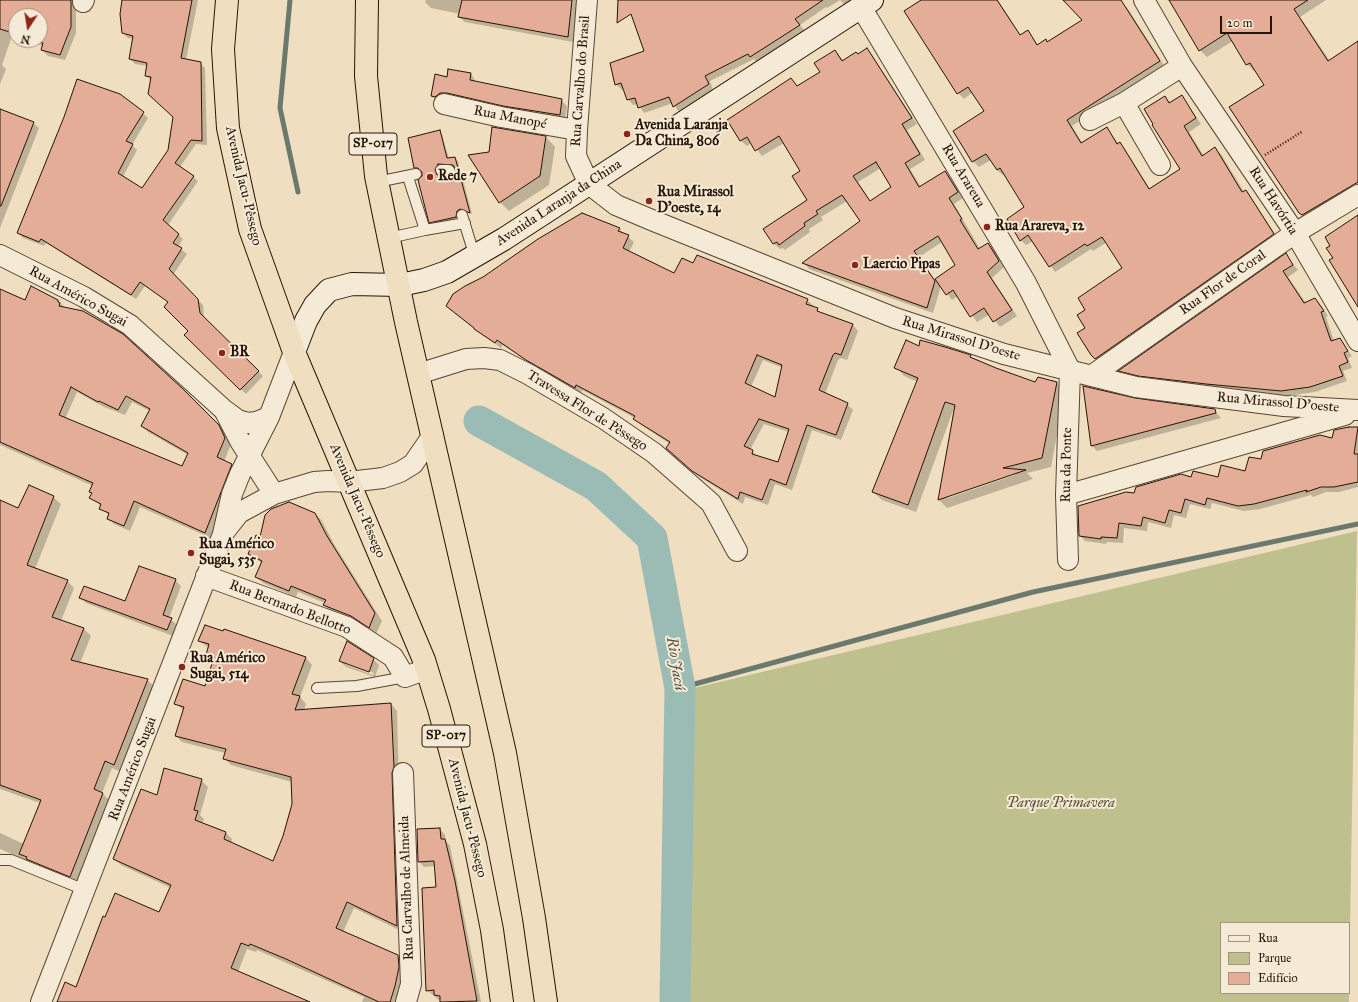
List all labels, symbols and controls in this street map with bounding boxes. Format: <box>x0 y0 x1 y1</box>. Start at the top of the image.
north arrow <box>8 8 48 48</box>
scale bar <box>1222 8 1274 34</box>
street label: Rua Carvalho do Brasil <box>568 15 594 147</box>
text: 20 m <box>1227 16 1253 30</box>
text: N <box>20 32 32 47</box>
street label: Rua Manopé <box>472 103 548 133</box>
place label: Avenida Laranja Da China, 806 <box>635 118 728 150</box>
street label: Avenida Jacu-Pêssego <box>221 125 265 247</box>
marker: Avenida Laranja Da China, 806 <box>622 129 632 139</box>
road number: SP-017 <box>349 133 397 155</box>
street label: Rua Arareua <box>938 141 988 211</box>
street label: Avenida Laranja da China <box>493 156 625 250</box>
street label: Rua Havórtia <box>1245 164 1301 238</box>
place label: Rede 7 <box>438 169 477 185</box>
marker: Rede 7 <box>425 172 435 182</box>
place label: Rua Mirassol D'oeste, 14 <box>657 185 734 218</box>
marker: Rua Mirassol D'oeste, 14 <box>644 196 654 206</box>
place label: Rua Arareva, 12 <box>995 219 1085 235</box>
marker: Rua Arareva, 12 <box>982 222 992 232</box>
street label: Rua Flor de Coral <box>1176 247 1270 319</box>
place label: Laercio Pipas <box>863 257 940 273</box>
marker: Laercio Pipas <box>850 260 860 270</box>
street label: Rua Américo Sugai <box>26 263 130 331</box>
street label: Rua Mirassol D'oeste <box>900 313 1022 365</box>
place label: BR <box>230 345 249 361</box>
marker: BR <box>217 348 227 358</box>
street label: Travessa Flor de Pêssego <box>524 367 650 455</box>
street label: Rua Mirassol D'oeste <box>1216 389 1340 417</box>
street label: Rua da Ponte <box>1058 427 1076 503</box>
street label: Avenida Jacu-Pêssego <box>325 441 389 561</box>
place label: Rua Américo Sugai, 535 <box>199 537 274 570</box>
marker: Rua Américo Sugai, 535 <box>186 548 196 558</box>
street label: Rua Bernardo Bellotto <box>227 577 353 639</box>
water label: Rio Jacú <box>662 636 688 692</box>
place label: Rua Américo Sugai, 514 <box>190 651 265 684</box>
marker: Rua Américo Sugai, 514 <box>177 662 187 672</box>
street label: Rua Américo Sugai <box>105 715 161 823</box>
road number: SP-017 <box>422 725 470 747</box>
street label: Avenida Jacu-Pêssego <box>444 757 490 879</box>
park label: Parque Primavera <box>1007 796 1115 812</box>
street label: Rua Carvalho de Almeida <box>396 815 418 961</box>
legend <box>1220 922 1350 994</box>
text: Rua <box>1258 931 1278 945</box>
text: Parque <box>1258 951 1291 965</box>
text: Edifício <box>1258 971 1298 985</box>

